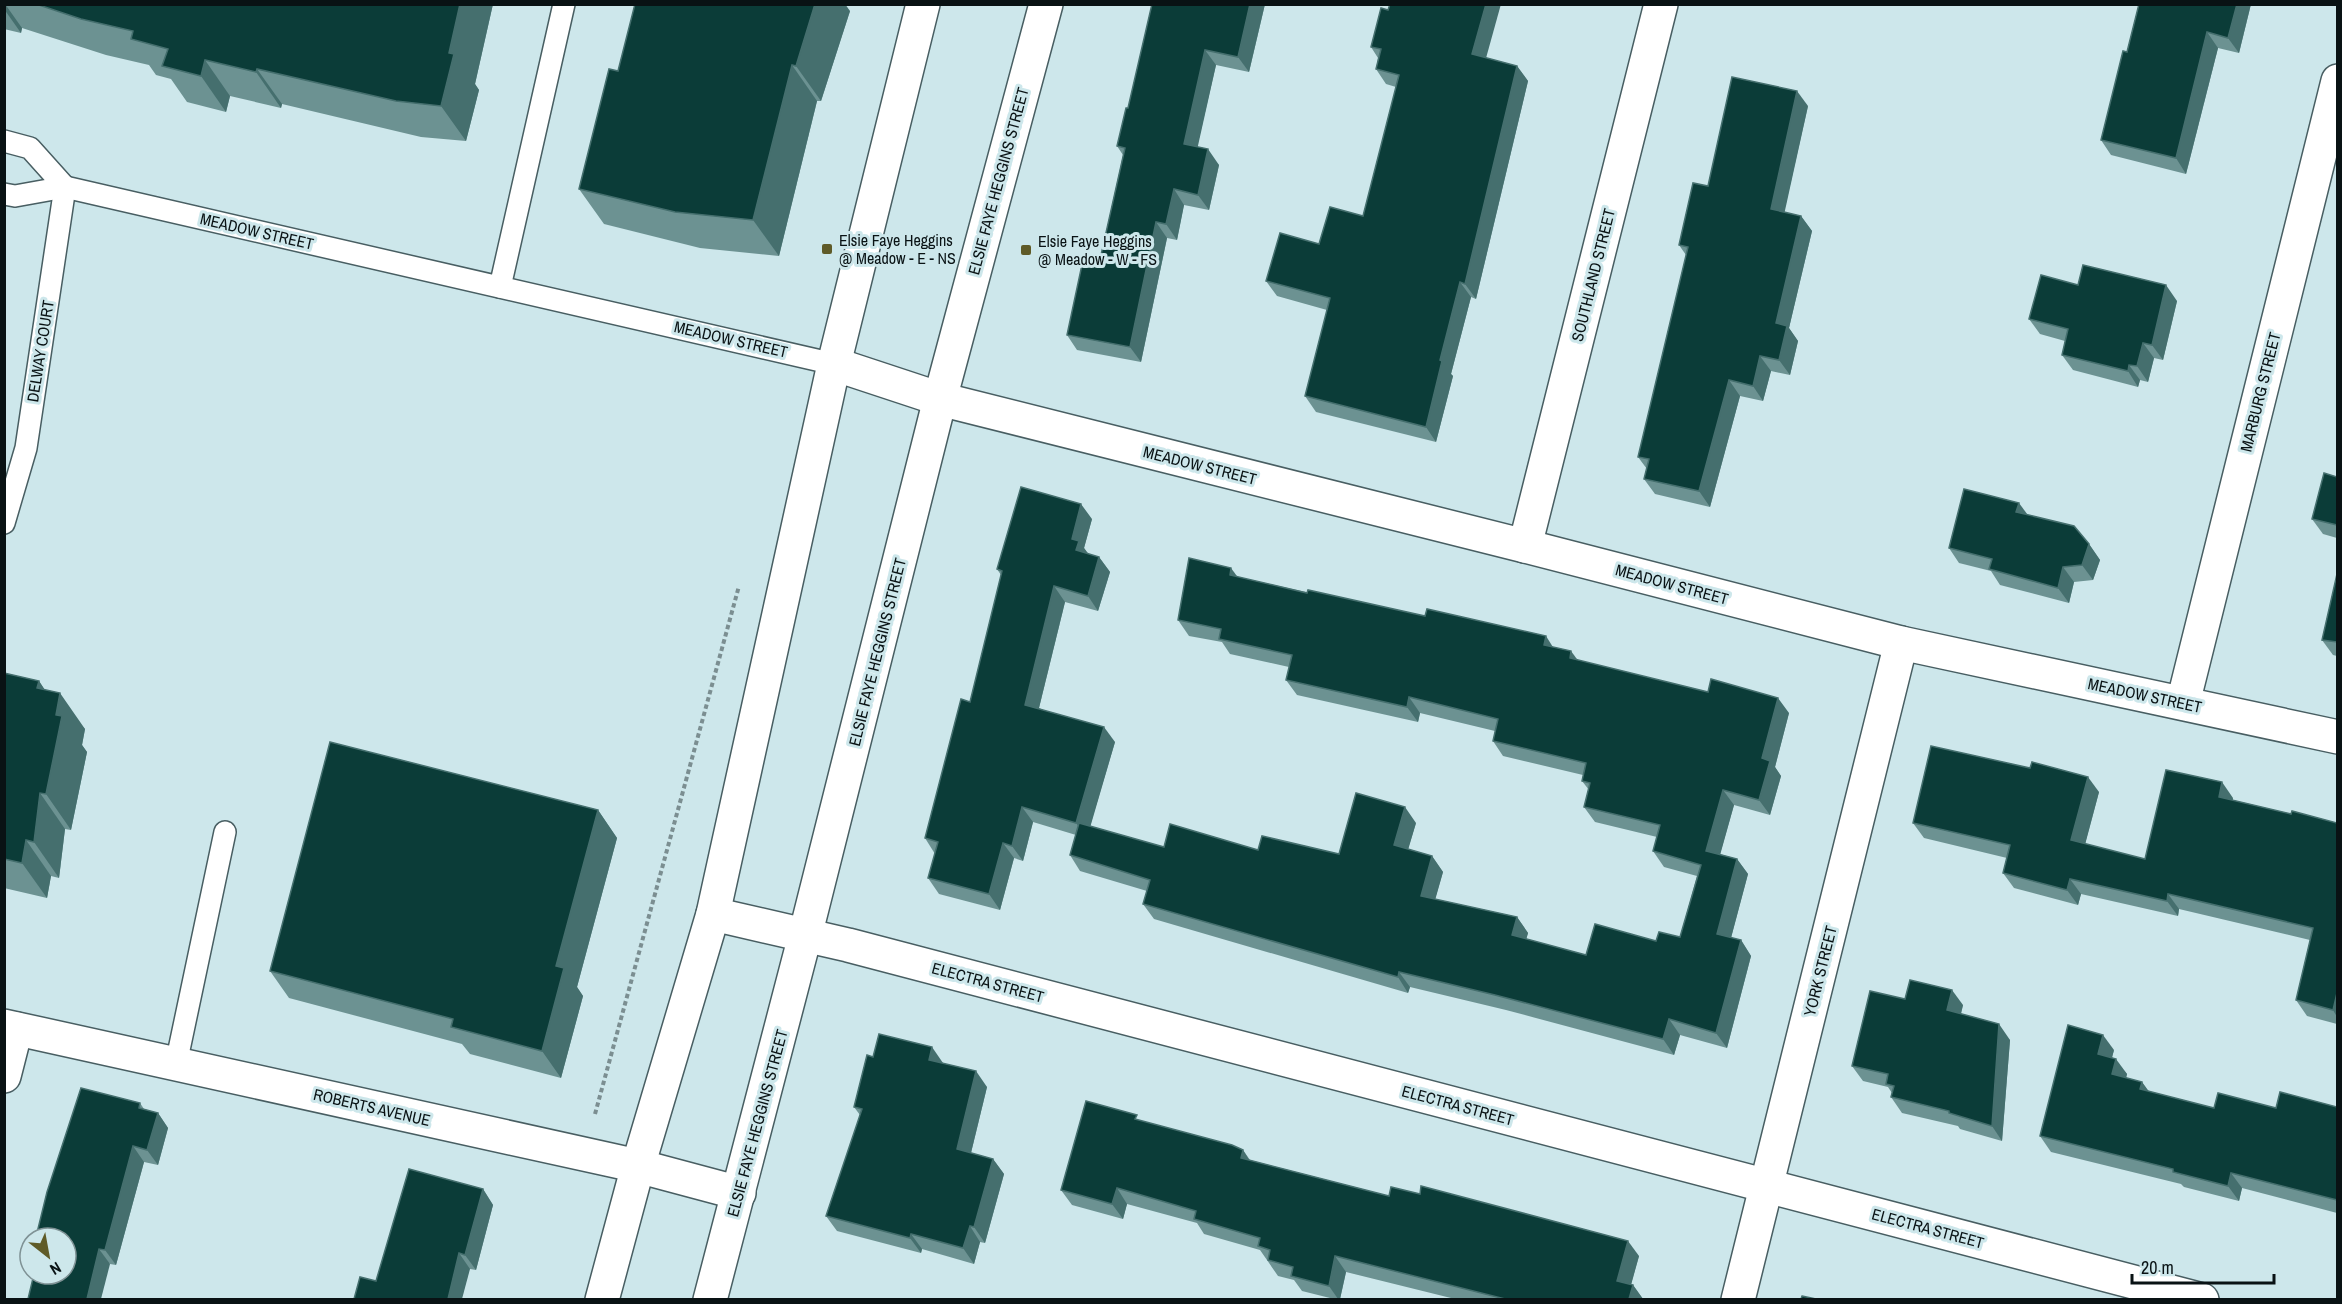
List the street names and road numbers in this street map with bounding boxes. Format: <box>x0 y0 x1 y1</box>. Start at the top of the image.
street label: ELSIE FAYE HEGGINS STREET <box>962 85 1034 277</box>
street label: SOUTHLAND STREET <box>1566 206 1620 344</box>
street label: MEADOW STREET <box>198 207 316 255</box>
street label: DELWAY COURT <box>21 298 59 404</box>
street label: MEADOW STREET <box>672 315 790 363</box>
street label: MARBURG STREET <box>2235 330 2285 454</box>
street label: MEADOW STREET <box>1141 440 1259 490</box>
street label: ELSIE FAYE HEGGINS STREET <box>843 556 911 748</box>
street label: MEADOW STREET <box>1613 558 1731 610</box>
street label: MEADOW STREET <box>2086 672 2204 718</box>
street label: YORK STREET <box>1798 923 1842 1019</box>
street label: ELECTRA STREET <box>930 956 1046 1008</box>
street label: ELSIE FAYE HEGGINS STREET <box>721 1027 793 1219</box>
street label: ELECTRA STREET <box>1400 1079 1516 1131</box>
street label: ROBERTS AVENUE <box>311 1083 433 1131</box>
street label: ELECTRA STREET <box>1870 1202 1986 1254</box>

